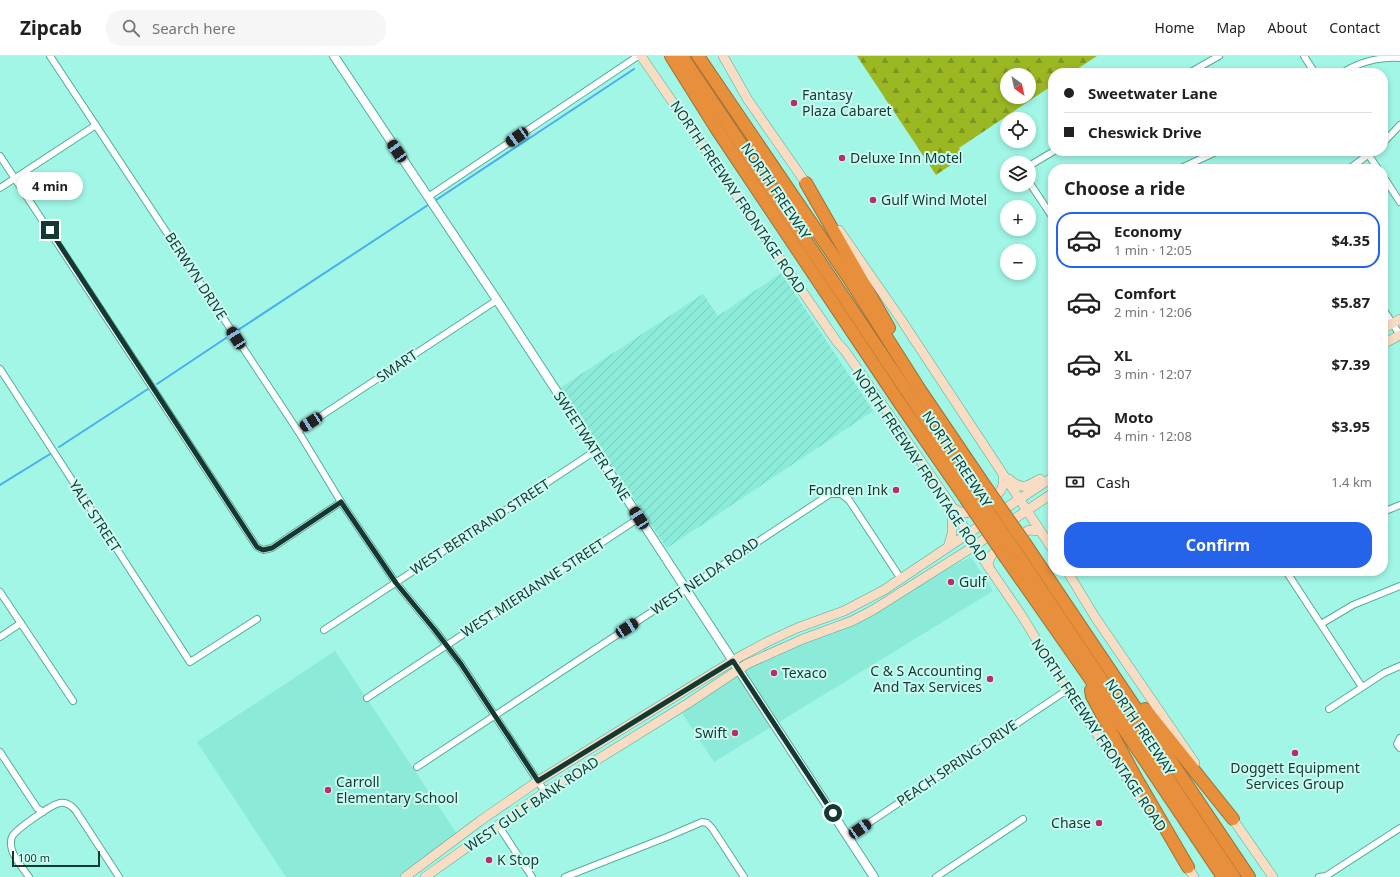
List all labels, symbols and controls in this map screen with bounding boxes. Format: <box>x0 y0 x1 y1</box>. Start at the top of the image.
search box <box>106 10 386 46</box>
text: Zipcab <box>20 15 82 41</box>
icon: search <box>120 17 142 39</box>
text: Search here <box>152 18 235 38</box>
text: Home <box>1155 18 1194 37</box>
text: Map <box>1216 18 1246 37</box>
text: About <box>1268 18 1307 37</box>
text: Contact <box>1329 18 1380 37</box>
north arrow <box>1000 68 1036 104</box>
map controls <box>1000 68 1036 280</box>
text: Sweetwater Lane <box>1088 83 1218 103</box>
place label: Fantasy Plaza Cabaret <box>802 85 892 120</box>
street label: NORTH FREEWAY FRONTAGE ROAD <box>667 97 810 297</box>
marker: Fantasy Plaza Cabaret <box>789 98 799 108</box>
button: locate <box>1000 112 1036 148</box>
text: Cheswick Drive <box>1088 122 1202 142</box>
car <box>504 125 530 149</box>
car <box>385 138 409 164</box>
street label: NORTH FREEWAY <box>737 139 816 243</box>
place label: Deluxe Inn Motel <box>850 148 962 167</box>
marker: Deluxe Inn Motel <box>837 153 847 163</box>
button: layers <box>1000 156 1036 192</box>
callout: 4 min <box>17 172 83 200</box>
text: Choose a ride <box>1064 176 1185 200</box>
text: 4 min <box>32 177 68 195</box>
place label: Gulf Wind Motel <box>881 190 987 209</box>
marker: Gulf Wind Motel <box>868 195 878 205</box>
button: + <box>1000 200 1036 236</box>
route end <box>41 221 59 239</box>
text: Economy <box>1114 221 1182 241</box>
icon: car <box>1066 222 1102 258</box>
street label: BERWYN DRIVE <box>161 228 232 323</box>
text: $4.35 <box>1331 230 1370 250</box>
text: 1 min · 12:05 <box>1114 241 1192 259</box>
button: − <box>1000 244 1036 280</box>
text: Comfort <box>1114 283 1176 303</box>
icon: car <box>1066 284 1102 320</box>
text: $5.87 <box>1331 292 1370 312</box>
text: 2 min · 12:06 <box>1114 303 1192 321</box>
car <box>224 325 248 351</box>
street label: SMART <box>372 345 421 386</box>
text: XL <box>1114 345 1132 365</box>
icon: car <box>1066 346 1102 382</box>
text: $7.39 <box>1331 354 1370 374</box>
street label: NORTH FREEWAY FRONTAGE ROAD <box>849 365 992 565</box>
text: 3 min · 12:07 <box>1114 365 1192 383</box>
street label: SWEETWATER LANE <box>550 387 635 504</box>
street label: NORTH FREEWAY <box>918 407 997 511</box>
text: Moto <box>1114 407 1153 427</box>
icon: car <box>1066 408 1102 444</box>
car <box>298 410 324 434</box>
text: $3.95 <box>1331 416 1370 436</box>
text: 4 min · 12:08 <box>1114 427 1192 445</box>
icon: cash <box>1064 471 1086 493</box>
text: Cash <box>1096 472 1130 492</box>
text: 1.4 km <box>1331 473 1372 491</box>
street label: WEST BERTRAND STREET <box>406 474 553 579</box>
street label: YALE STREET <box>65 476 126 556</box>
place label: Fondren Ink <box>808 480 889 499</box>
marker: Fondren Ink <box>891 485 901 495</box>
car <box>627 505 651 531</box>
button: Confirm <box>1064 522 1372 568</box>
street label: WEST NELDA ROAD <box>647 532 763 619</box>
street label: WEST MIERIANNE STREET <box>457 534 608 641</box>
place label: Gulf <box>959 572 987 591</box>
marker: Gulf <box>946 577 956 587</box>
car <box>614 616 640 640</box>
street label: NORTH FREEWAY FRONTAGE ROAD <box>1028 635 1171 835</box>
place label: C & S Accounting And Tax Services <box>870 661 982 696</box>
place label: Texaco <box>782 663 827 682</box>
marker: Texaco <box>769 668 779 678</box>
marker: C & S Accounting And Tax Services <box>985 674 995 684</box>
street label: NORTH FREEWAY <box>1101 675 1180 779</box>
street label: PEACH SPRING DRIVE <box>893 715 1021 810</box>
place label: Swift <box>695 723 727 742</box>
marker: Swift <box>730 728 740 738</box>
marker: Doggett Equipment Services Group <box>1290 748 1300 758</box>
street label: WEST GULF BANK ROAD <box>461 752 603 856</box>
place label: Doggett Equipment Services Group <box>1230 758 1360 793</box>
place label: Carroll Elementary School <box>336 772 458 807</box>
marker: Carroll Elementary School <box>323 785 333 795</box>
route start <box>824 804 842 822</box>
place label: Chase <box>1051 813 1091 832</box>
car <box>847 817 873 841</box>
marker: Chase <box>1094 818 1104 828</box>
scale bar <box>12 849 100 868</box>
text: 100 m <box>18 850 50 865</box>
place label: K Stop <box>497 850 539 869</box>
marker: K Stop <box>484 855 494 865</box>

